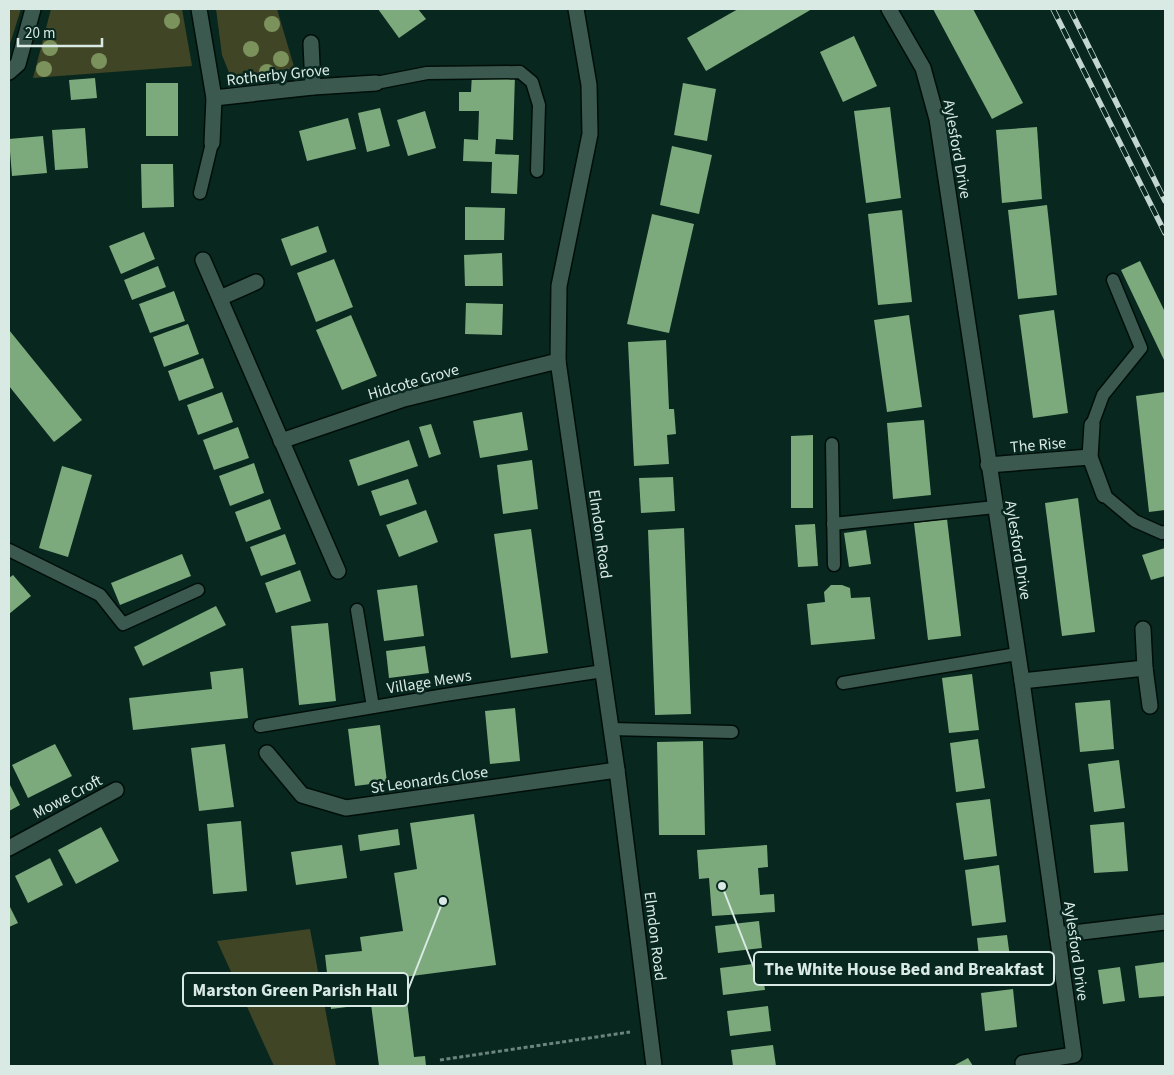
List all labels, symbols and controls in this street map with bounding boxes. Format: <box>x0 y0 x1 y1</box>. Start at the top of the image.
scale bar <box>18 15 101 47</box>
text: 20 m <box>25 23 55 44</box>
street label: Rotherby Grove <box>225 59 331 91</box>
street label: Aylesford Drive <box>937 98 977 200</box>
street label: Hidcote Grove <box>365 358 462 406</box>
street label: The Rise <box>1009 432 1067 458</box>
street label: Elmdon Road <box>583 488 617 580</box>
street label: Aylesford Drive <box>999 499 1037 601</box>
street label: Village Mews <box>385 664 473 700</box>
street label: St Leonards Close <box>369 761 489 799</box>
street label: Mowe Croft <box>29 769 106 824</box>
street label: Elmdon Road <box>639 890 671 982</box>
street label: Aylesford Drive <box>1058 900 1094 1002</box>
callout: The White House Bed and Breakfast <box>754 952 1054 985</box>
text: The White House Bed and Breakfast <box>764 957 1044 982</box>
callout: Marston Green Parish Hall <box>183 973 408 1006</box>
text: Marston Green Parish Hall <box>193 978 397 1003</box>

